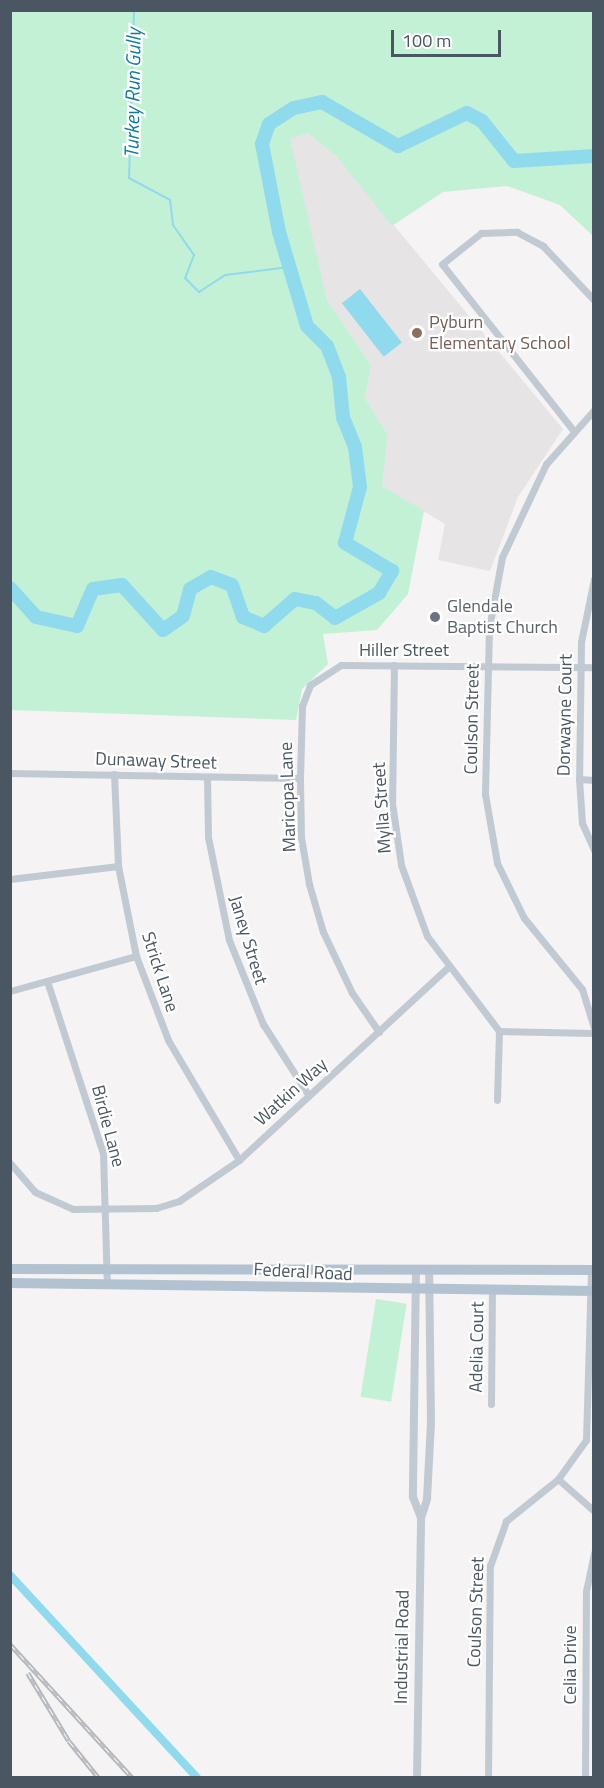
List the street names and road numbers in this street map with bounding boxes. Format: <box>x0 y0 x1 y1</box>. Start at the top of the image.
street label: Hiller Street <box>359 639 449 661</box>
street label: Dorwayne Court <box>553 654 577 776</box>
street label: Coulson Street <box>460 663 484 775</box>
street label: Maricopa Lane <box>275 741 301 853</box>
street label: Dunaway Street <box>95 748 217 774</box>
street label: Mylla Street <box>368 762 396 854</box>
street label: Janey Street <box>224 893 272 987</box>
street label: Strick Lane <box>137 929 183 1015</box>
street label: Watkin Way <box>250 1054 332 1130</box>
street label: Birdie Lane <box>87 1083 129 1169</box>
street label: Federal Road <box>253 1259 353 1285</box>
street label: Adelia Court <box>465 1301 489 1393</box>
street label: Coulson Street <box>463 1556 489 1668</box>
street label: Industrial Road <box>390 1590 414 1704</box>
street label: Celia Drive <box>559 1625 581 1705</box>

